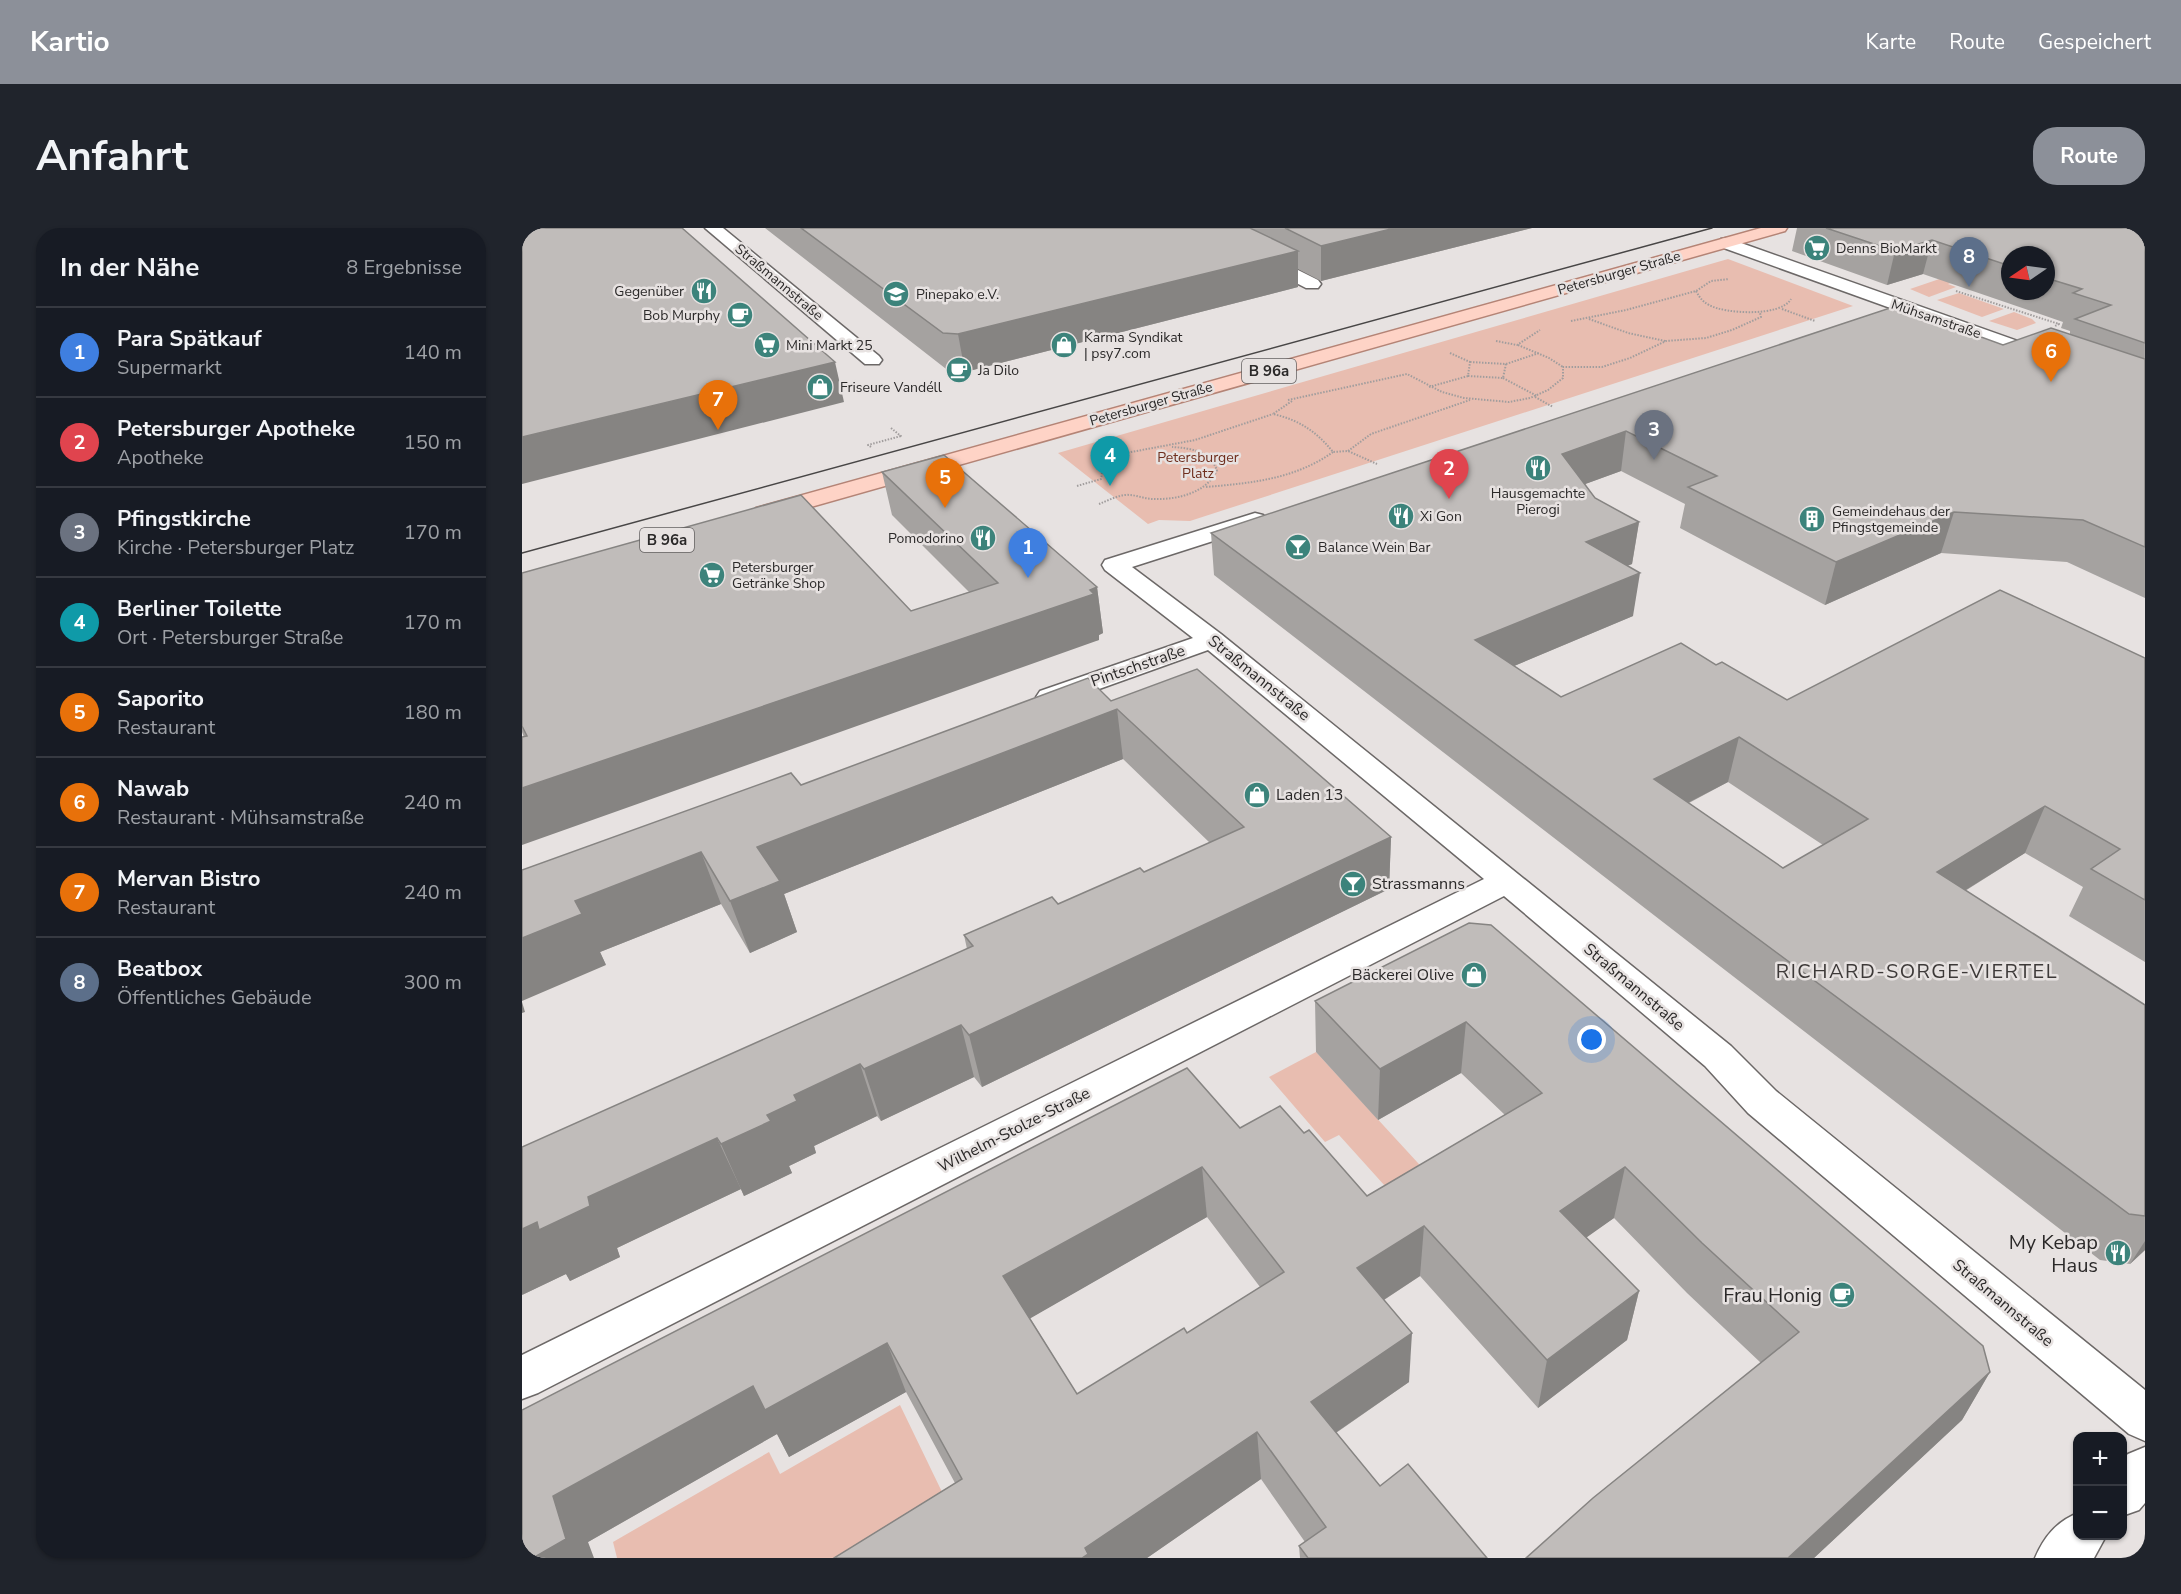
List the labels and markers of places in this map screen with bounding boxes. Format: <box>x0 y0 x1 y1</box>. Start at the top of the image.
supermarket icon: Denns BioMarkt <box>1802 233 1832 263</box>
pin: 8 <box>1950 238 1988 287</box>
place label: Denns BioMarkt <box>1836 239 1937 258</box>
restaurant icon: Gegenüber <box>689 276 719 306</box>
school or university icon: Pinepako e.V. <box>881 279 911 309</box>
place label: Gegenüber <box>614 282 684 301</box>
place label: Pinepako e.V. <box>916 285 999 304</box>
cafe icon: Bob Murphy <box>725 300 755 330</box>
place label: Bob Murphy <box>643 306 721 325</box>
place label: Karma Syndikat | psy7.com <box>1084 328 1183 363</box>
supermarket icon: Mini Markt 25 <box>752 330 782 360</box>
shop icon: Karma Syndikat | psy7.com <box>1049 330 1079 360</box>
pin: 6 <box>2032 332 2071 382</box>
place label: Mini Markt 25 <box>786 336 873 355</box>
cafe icon: Ja Dilo <box>944 355 974 385</box>
place label: Ja Dilo <box>977 361 1019 380</box>
shop icon: Friseure Vandéll <box>805 372 835 402</box>
place label: Friseure Vandéll <box>840 378 943 397</box>
pin: 7 <box>698 380 738 430</box>
pin: 3 <box>1634 410 1674 460</box>
pin: 4 <box>1090 436 1130 486</box>
pin: 2 <box>1430 450 1468 499</box>
restaurant icon: Hausgemachte Pierogi <box>1523 453 1553 483</box>
pin: 5 <box>926 458 964 508</box>
place label: Hausgemachte Pierogi <box>1491 484 1585 519</box>
restaurant icon: Xi Gon <box>1386 501 1416 531</box>
place label: Gemeindehaus der Pfingstgemeinde <box>1832 502 1950 537</box>
building icon: Gemeindehaus der Pfingstgemeinde <box>1797 504 1827 534</box>
place label: Xi Gon <box>1420 507 1462 526</box>
restaurant icon: Pomodorino <box>968 523 998 553</box>
pin: 1 <box>1008 528 1048 578</box>
place label: Pomodorino <box>888 529 964 548</box>
bar icon: Balance Wein Bar <box>1283 532 1313 562</box>
place label: Balance Wein Bar <box>1318 538 1431 557</box>
place label: Petersburger Getränke Shop <box>732 558 825 593</box>
supermarket icon: Petersburger Getränke Shop <box>697 560 727 590</box>
shop icon: Laden 13 <box>1242 780 1272 810</box>
place label: Laden 13 <box>1276 784 1343 806</box>
bar icon: Strassmanns <box>1338 869 1368 899</box>
place label: Strassmanns <box>1372 873 1465 895</box>
shop icon: Bäckerei Olive <box>1459 960 1489 990</box>
place label: Bäckerei Olive <box>1352 964 1454 986</box>
place label: My Kebap Haus <box>2009 1229 2098 1279</box>
restaurant icon: My Kebap Haus <box>2103 1238 2133 1268</box>
cafe icon: Frau Honig <box>1827 1280 1857 1310</box>
place label: Frau Honig <box>1723 1282 1822 1309</box>

